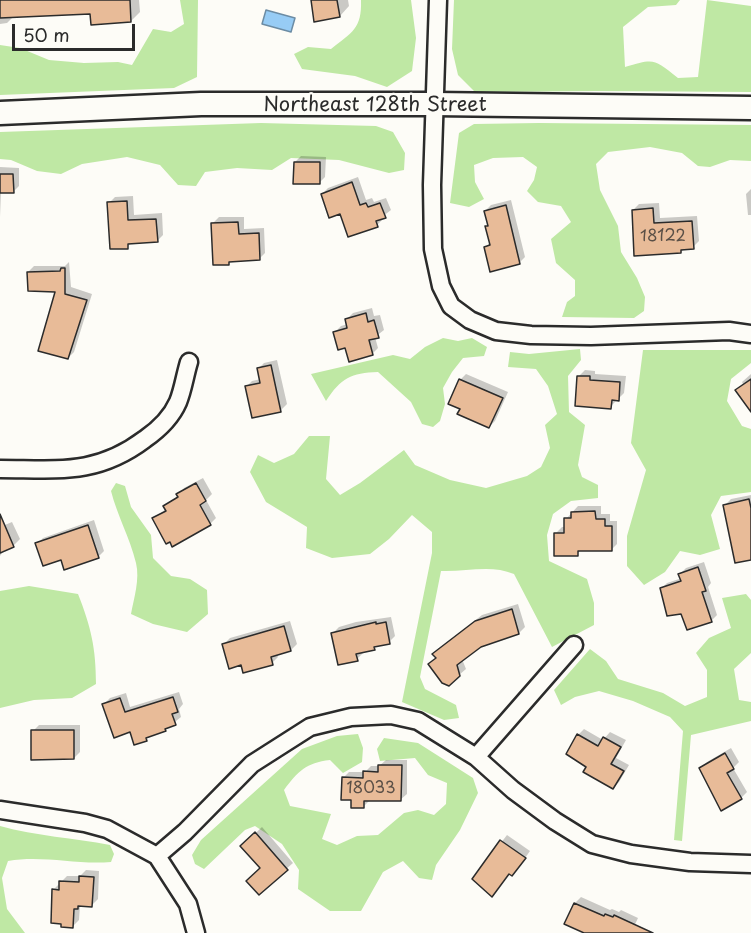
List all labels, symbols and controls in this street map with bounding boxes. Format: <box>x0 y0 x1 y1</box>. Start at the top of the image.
scale bar <box>15 12 138 50</box>
text: 50 m <box>23 21 70 48</box>
street label: Northeast 128th Street <box>263 93 487 117</box>
house number: 18122 <box>640 227 686 247</box>
house number: 18033 <box>346 779 396 799</box>

